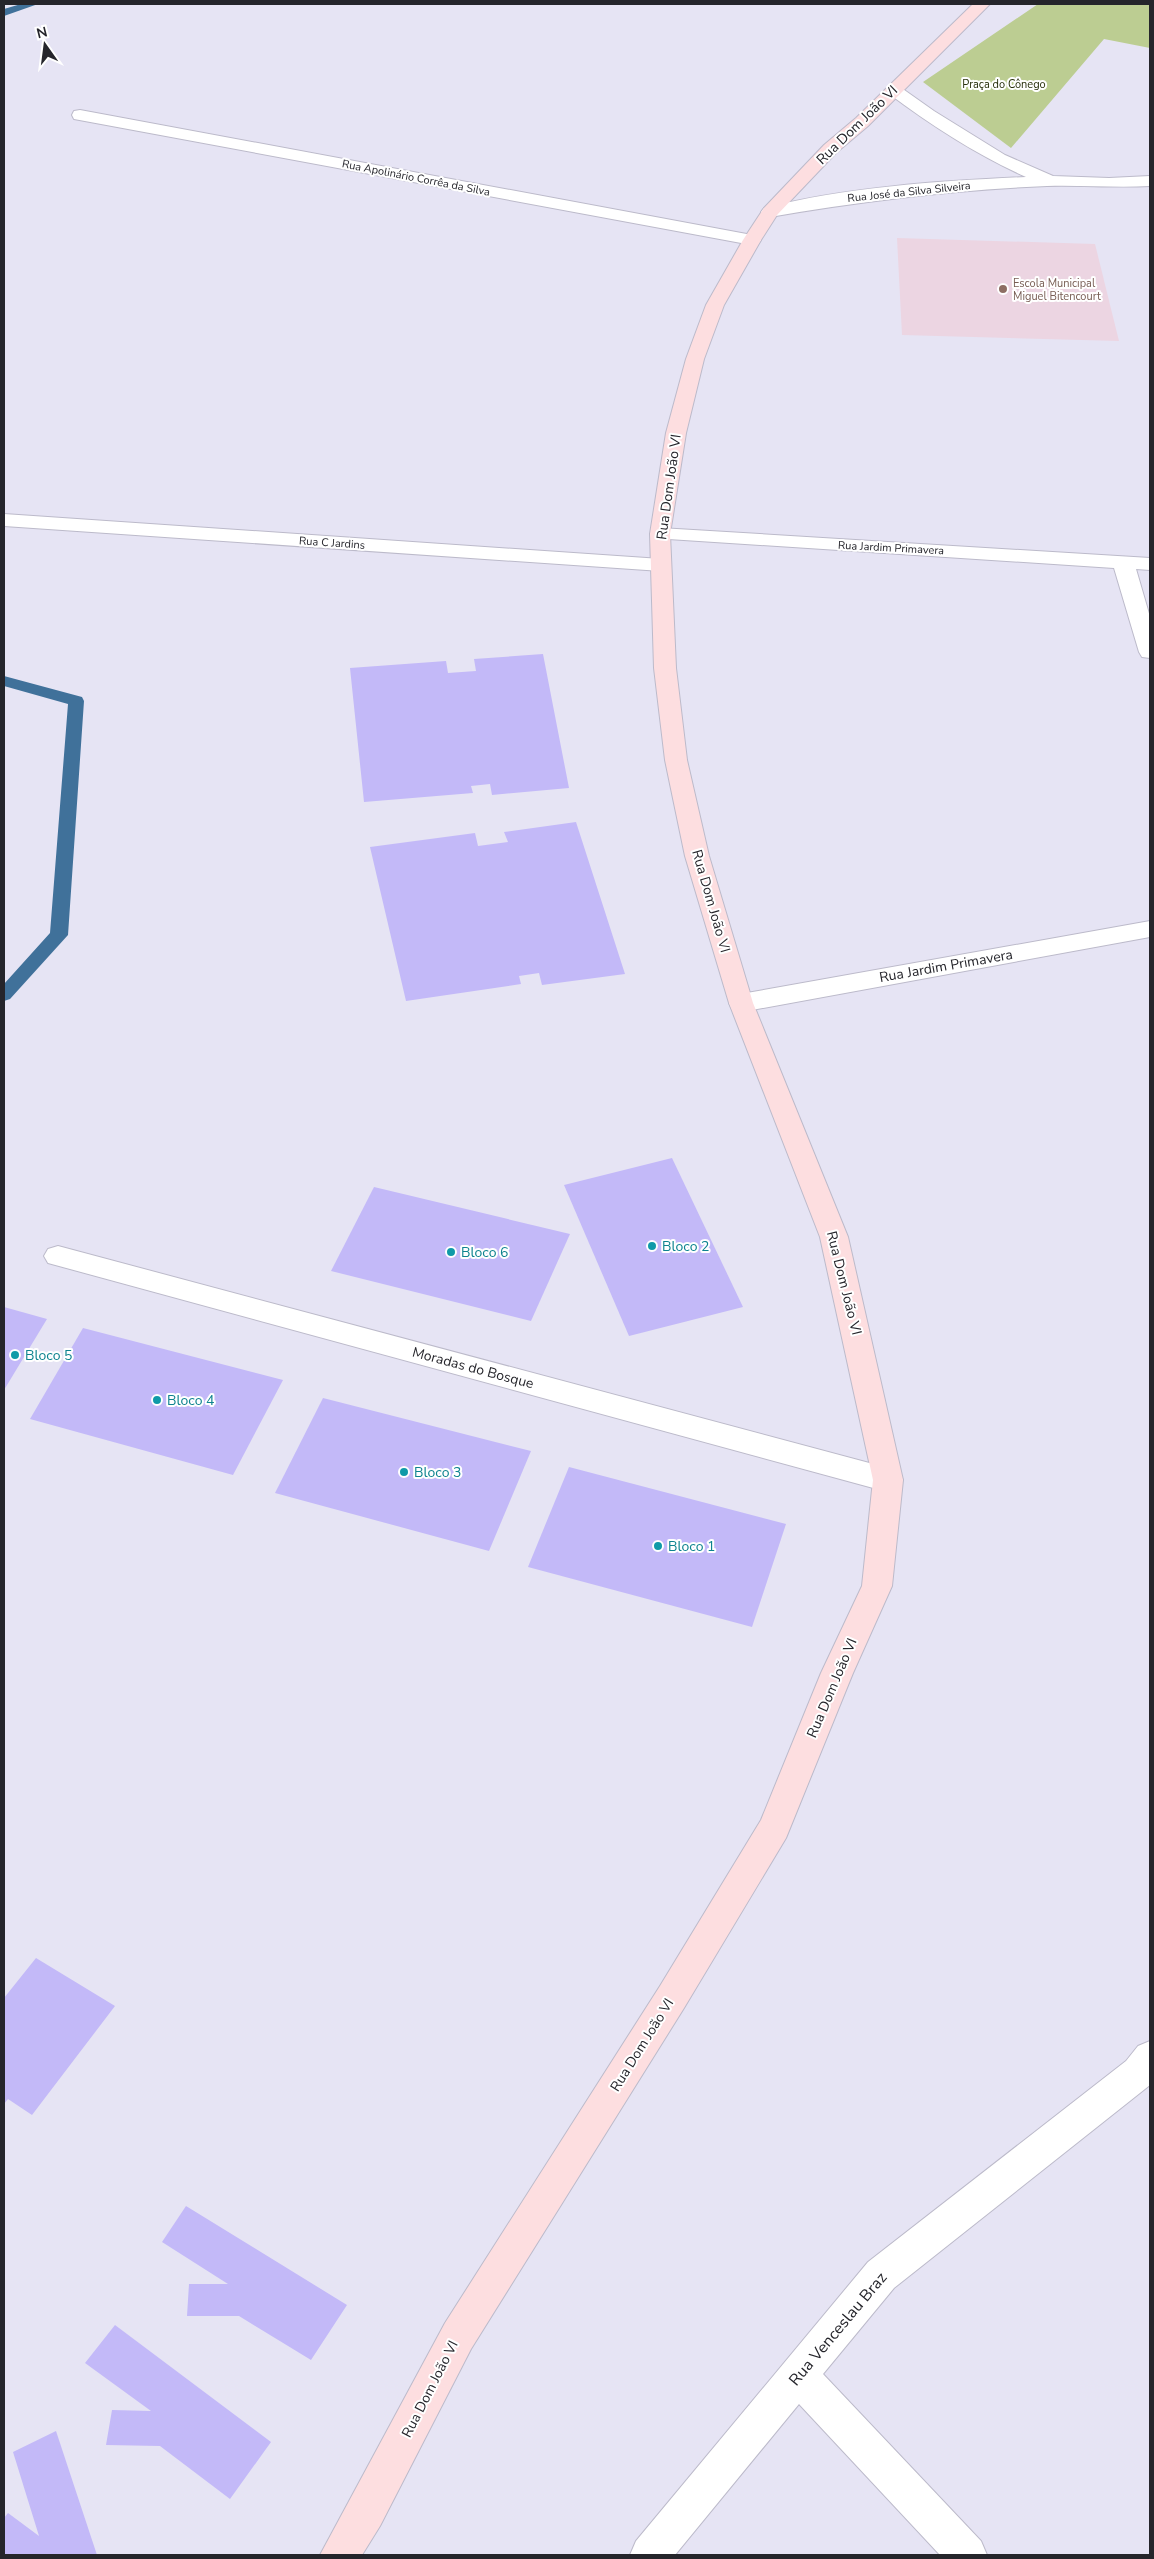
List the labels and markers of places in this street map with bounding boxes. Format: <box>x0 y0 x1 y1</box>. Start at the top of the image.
place label: Escola Municipal Miguel Bitencourt <box>1013 276 1101 304</box>
marker: Escola Municipal Miguel Bitencourt <box>997 283 1009 295</box>
place label: Bloco 2 <box>662 1237 709 1256</box>
marker: Bloco 2 <box>646 1240 658 1252</box>
place label: Bloco 6 <box>461 1243 508 1262</box>
marker: Bloco 6 <box>445 1246 457 1258</box>
place label: Bloco 5 <box>25 1346 72 1365</box>
marker: Bloco 5 <box>9 1349 21 1361</box>
place label: Bloco 4 <box>167 1391 214 1410</box>
marker: Bloco 4 <box>151 1394 163 1406</box>
place label: Bloco 3 <box>414 1463 461 1482</box>
marker: Bloco 3 <box>398 1466 410 1478</box>
place label: Bloco 1 <box>668 1537 715 1556</box>
marker: Bloco 1 <box>652 1540 664 1552</box>

